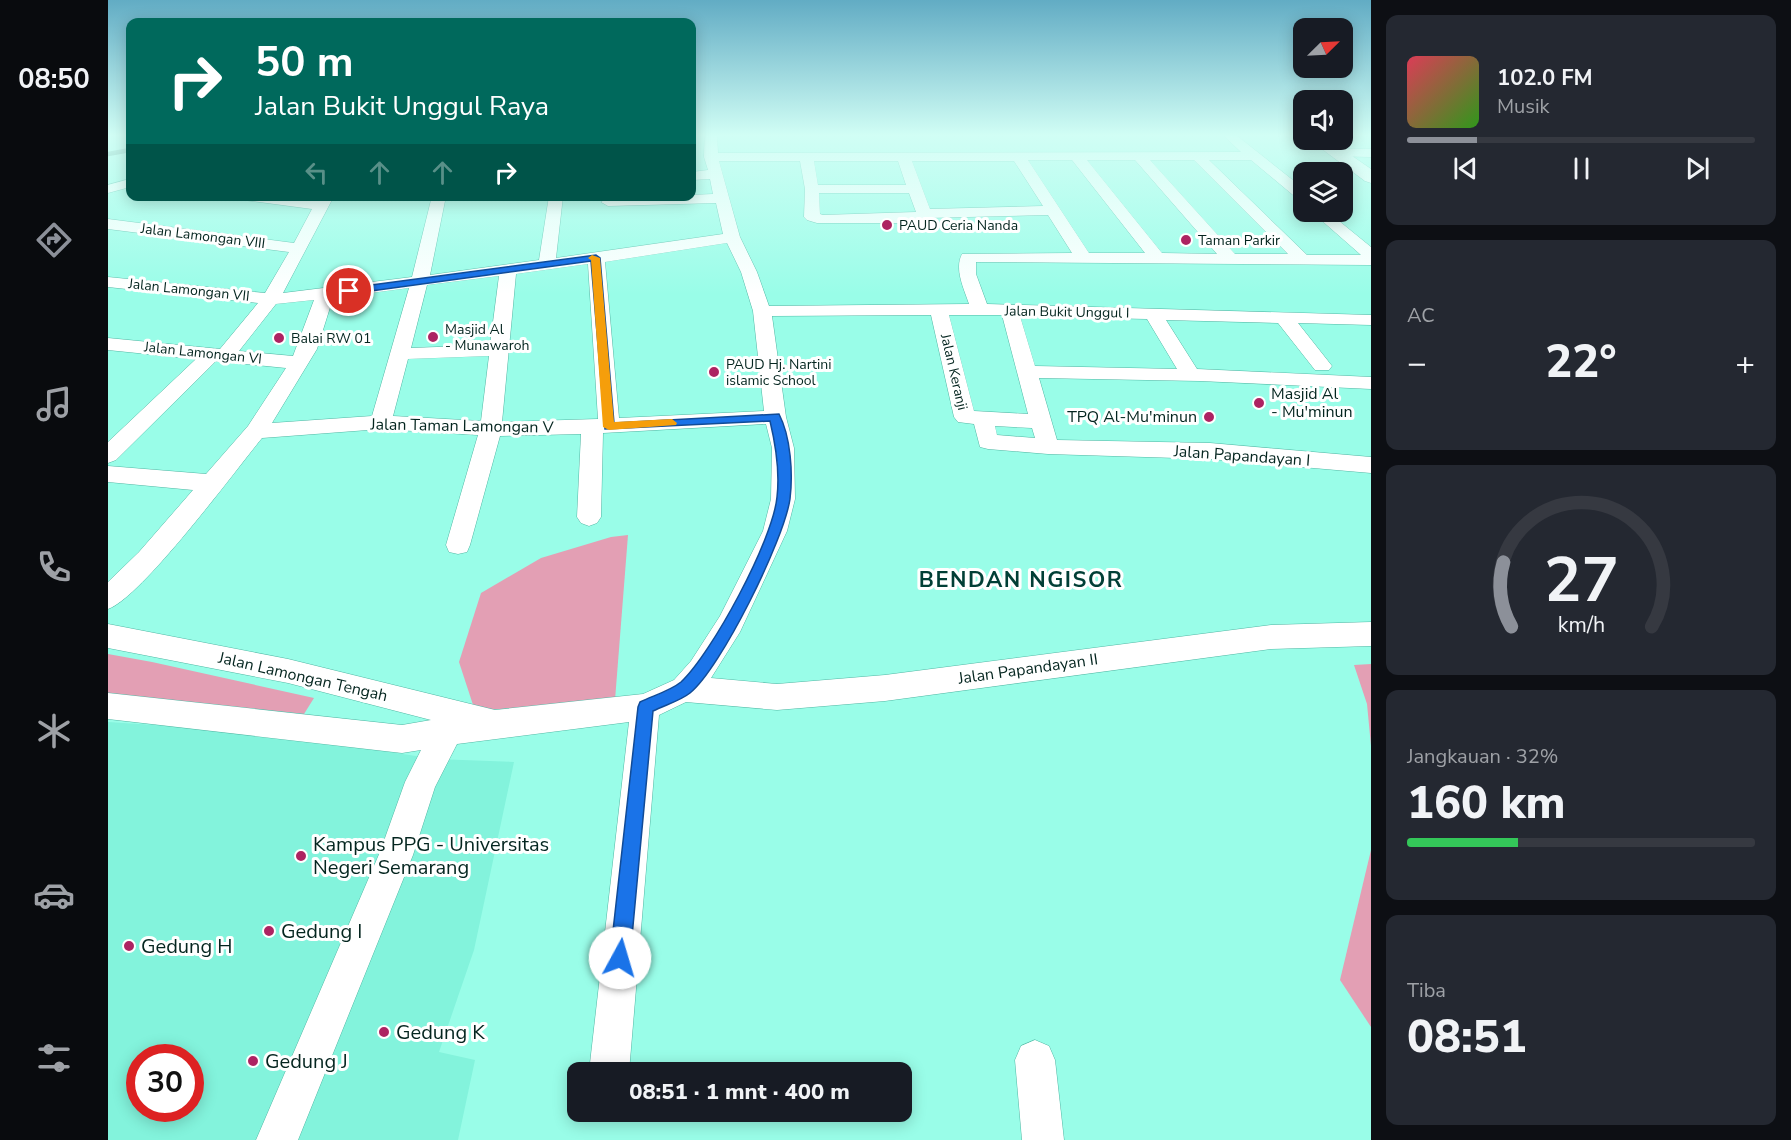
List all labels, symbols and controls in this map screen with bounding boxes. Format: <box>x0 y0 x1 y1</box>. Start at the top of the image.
north arrow <box>1293 18 1353 78</box>
map controls <box>1293 18 1353 222</box>
text: 50 m <box>255 34 354 91</box>
icon: right <box>156 42 234 120</box>
text: 08:50 <box>18 61 90 98</box>
text: 102.0 FM <box>1497 63 1593 93</box>
text: Jalan Bukit Unggul Raya <box>255 88 549 125</box>
button: sound <box>1293 90 1353 150</box>
text: Musik <box>1497 93 1550 120</box>
icon: previous <box>1449 152 1482 185</box>
icon: pause <box>1565 152 1598 185</box>
icon: next <box>1681 152 1714 185</box>
icon: left <box>300 156 333 189</box>
icon: ahead <box>363 156 396 189</box>
icon: ahead <box>426 156 459 189</box>
icon: right <box>489 156 522 189</box>
button: layers <box>1293 162 1353 222</box>
place label: PAUD Ceria Nanda <box>899 216 1018 235</box>
marker: PAUD Ceria Nanda <box>880 218 894 232</box>
icon: directions <box>33 219 75 261</box>
street label: Jalan Lamongan VIII <box>139 219 266 253</box>
place label: Taman Parkir <box>1198 231 1280 250</box>
marker: Taman Parkir <box>1179 233 1193 247</box>
pin <box>323 265 374 316</box>
street label: Jalan Lamongan VII <box>126 274 251 306</box>
icon: arrive <box>332 274 365 307</box>
street label: Jalan Bukit Unggul I <box>1003 301 1130 323</box>
text: AC <box>1407 302 1435 329</box>
place label: Masjid Al - Munawaroh <box>445 320 529 355</box>
place label: Balai RW 01 <box>291 329 371 348</box>
marker: Masjid Al - Munawaroh <box>426 330 440 344</box>
marker: Balai RW 01 <box>272 331 286 345</box>
street label: Jalan Keranji <box>936 331 972 412</box>
text: 22° <box>1545 332 1617 393</box>
street label: Jalan Lamongan VI <box>142 337 263 369</box>
text: − <box>1407 341 1427 386</box>
text: + <box>1735 341 1755 386</box>
place label: PAUD Hj. Nartini islamic School <box>726 355 831 390</box>
marker: PAUD Hj. Nartini islamic School <box>707 365 721 379</box>
icon: music <box>33 383 75 425</box>
place label: Masjid Al - Mu'minun <box>1271 383 1353 423</box>
marker: Masjid Al - Mu'minun <box>1252 396 1266 410</box>
place label: TPQ Al-Mu'minun <box>1067 406 1197 428</box>
marker: TPQ Al-Mu'minun <box>1202 410 1216 424</box>
street label: Jalan Taman Lamongan V <box>369 413 555 439</box>
street label: Jalan Papandayan I <box>1172 440 1311 472</box>
text: 27 <box>1544 538 1618 623</box>
icon: phone <box>33 546 75 588</box>
district label: BENDAN NGISOR <box>919 565 1123 595</box>
text: km/h <box>1557 610 1605 640</box>
street label: Jalan Lamongan Tengah <box>215 647 390 707</box>
street label: Jalan Papandayan II <box>956 648 1099 690</box>
icon: climate <box>33 710 75 752</box>
text: Jangkauan · 32% <box>1407 743 1558 770</box>
text: 160 km <box>1407 773 1566 834</box>
place label: Kampus PPG - Universitas Negeri Semarang <box>313 831 549 881</box>
marker: Kampus PPG - Universitas Negeri Semarang <box>294 849 308 863</box>
icon: car <box>33 874 75 916</box>
place label: Gedung I <box>281 918 362 945</box>
marker: Gedung I <box>262 924 276 938</box>
position arrow <box>588 926 652 990</box>
place label: Gedung H <box>141 933 232 960</box>
marker: Gedung H <box>122 939 136 953</box>
text: Tiba <box>1407 977 1446 1004</box>
text: 08:51 <box>1407 1007 1527 1068</box>
place label: Gedung K <box>396 1019 485 1046</box>
marker: Gedung K <box>377 1025 391 1039</box>
icon: filters <box>33 1037 75 1079</box>
speed limit sign: 30 <box>126 1044 204 1122</box>
place label: Gedung J <box>265 1048 348 1075</box>
marker: Gedung J <box>246 1054 260 1068</box>
text: 08:51 · 1 mnt · 400 m <box>629 1077 850 1107</box>

